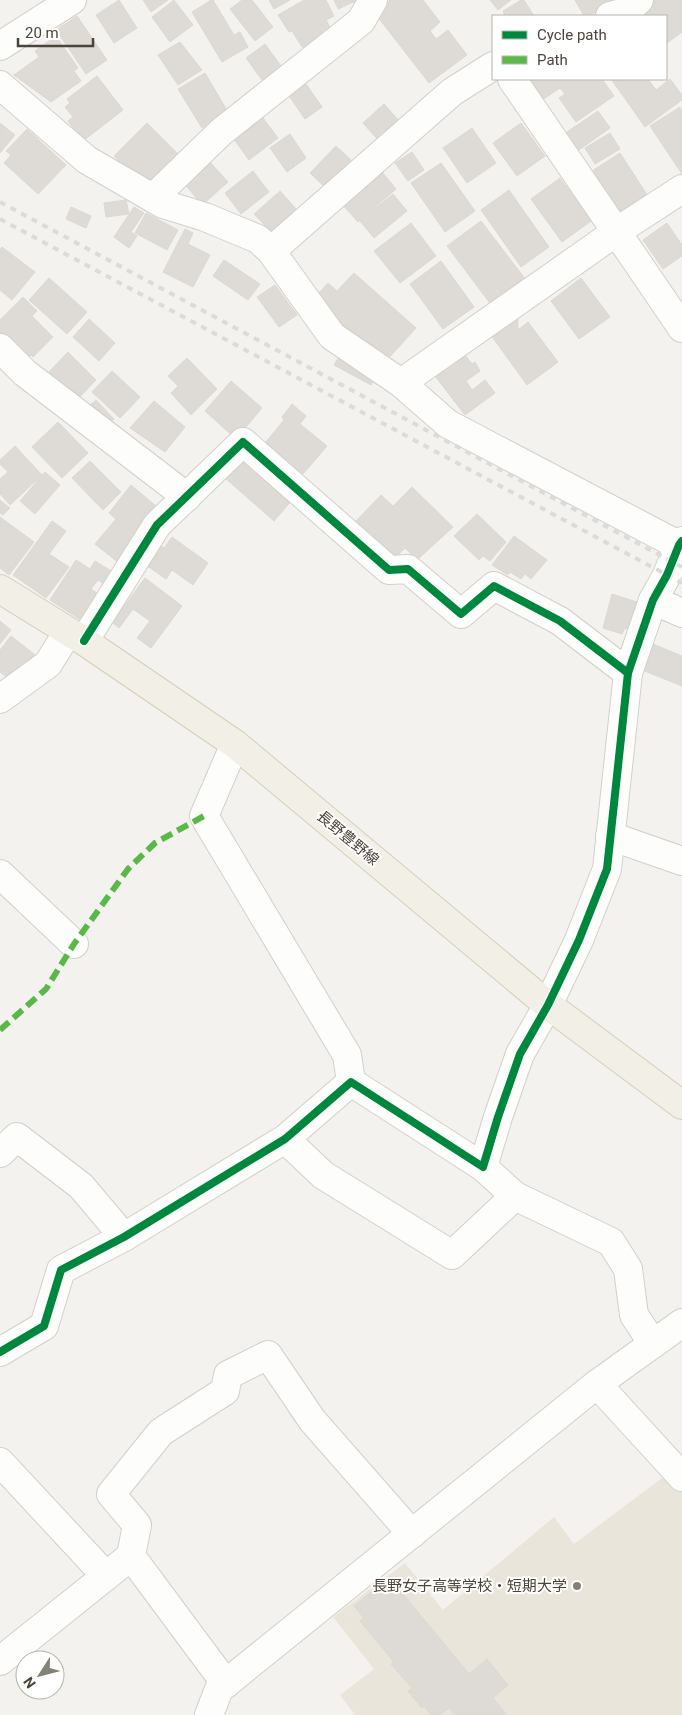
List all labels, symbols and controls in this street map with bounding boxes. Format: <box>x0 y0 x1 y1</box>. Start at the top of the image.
scale bar <box>18 15 92 47</box>
legend <box>492 15 667 80</box>
text: 20 m <box>25 24 59 42</box>
text: Cycle path <box>537 26 607 44</box>
text: Path <box>537 51 568 69</box>
street label: 長野豊野線 <box>313 807 383 869</box>
place label: 長野女子高等学校・短期大学 <box>372 1577 567 1595</box>
marker: 長野女子高等学校・短期大学 <box>571 1580 583 1592</box>
north arrow <box>15 1650 65 1700</box>
text: N <box>20 1674 39 1691</box>

